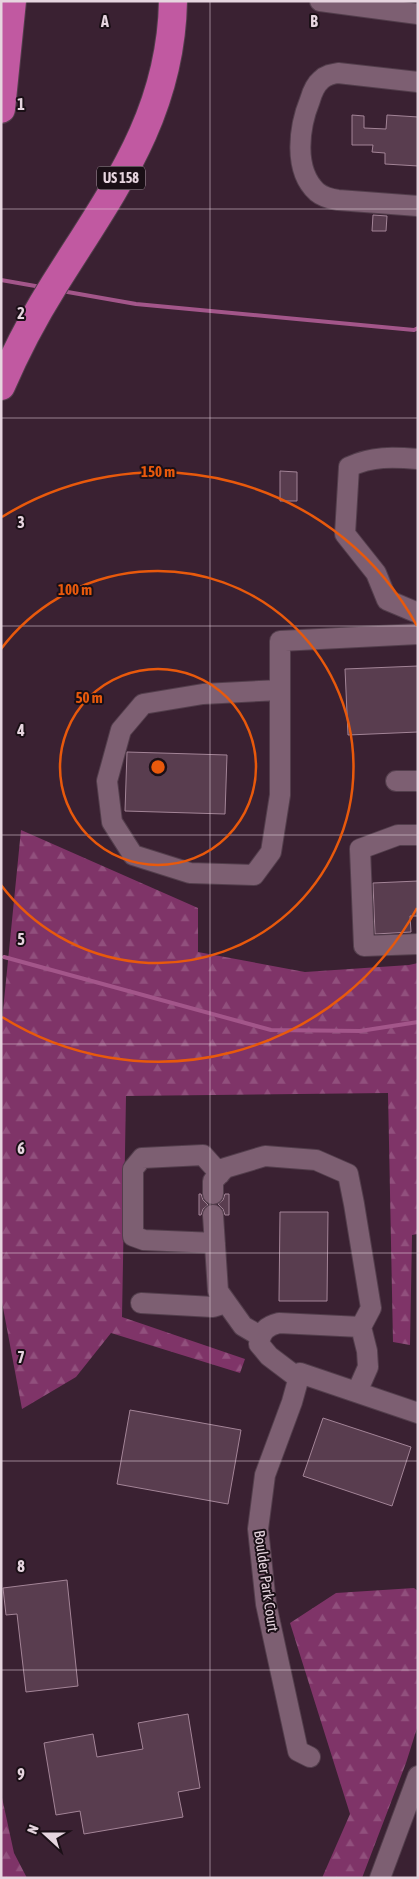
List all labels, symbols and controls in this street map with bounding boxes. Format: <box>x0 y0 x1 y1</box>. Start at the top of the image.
text: A <box>100 12 109 30</box>
text: B <box>310 12 318 30</box>
text: 1 <box>17 95 25 113</box>
road number: US 158 <box>97 167 145 190</box>
text: 2 <box>17 304 25 322</box>
text: 150 m <box>141 463 175 480</box>
text: 3 <box>17 513 25 531</box>
text: 100 m <box>58 581 92 598</box>
text: 50 m <box>76 689 103 706</box>
text: 4 <box>16 721 25 739</box>
centre of rings <box>149 758 167 776</box>
text: 5 <box>17 930 25 948</box>
text: 6 <box>17 1139 25 1157</box>
text: 7 <box>17 1348 25 1366</box>
street label: Boulder Park Court <box>251 1529 282 1633</box>
text: 8 <box>17 1557 25 1575</box>
text: 9 <box>17 1765 25 1783</box>
north arrow <box>20 1809 70 1859</box>
text: N <box>24 1823 42 1836</box>

